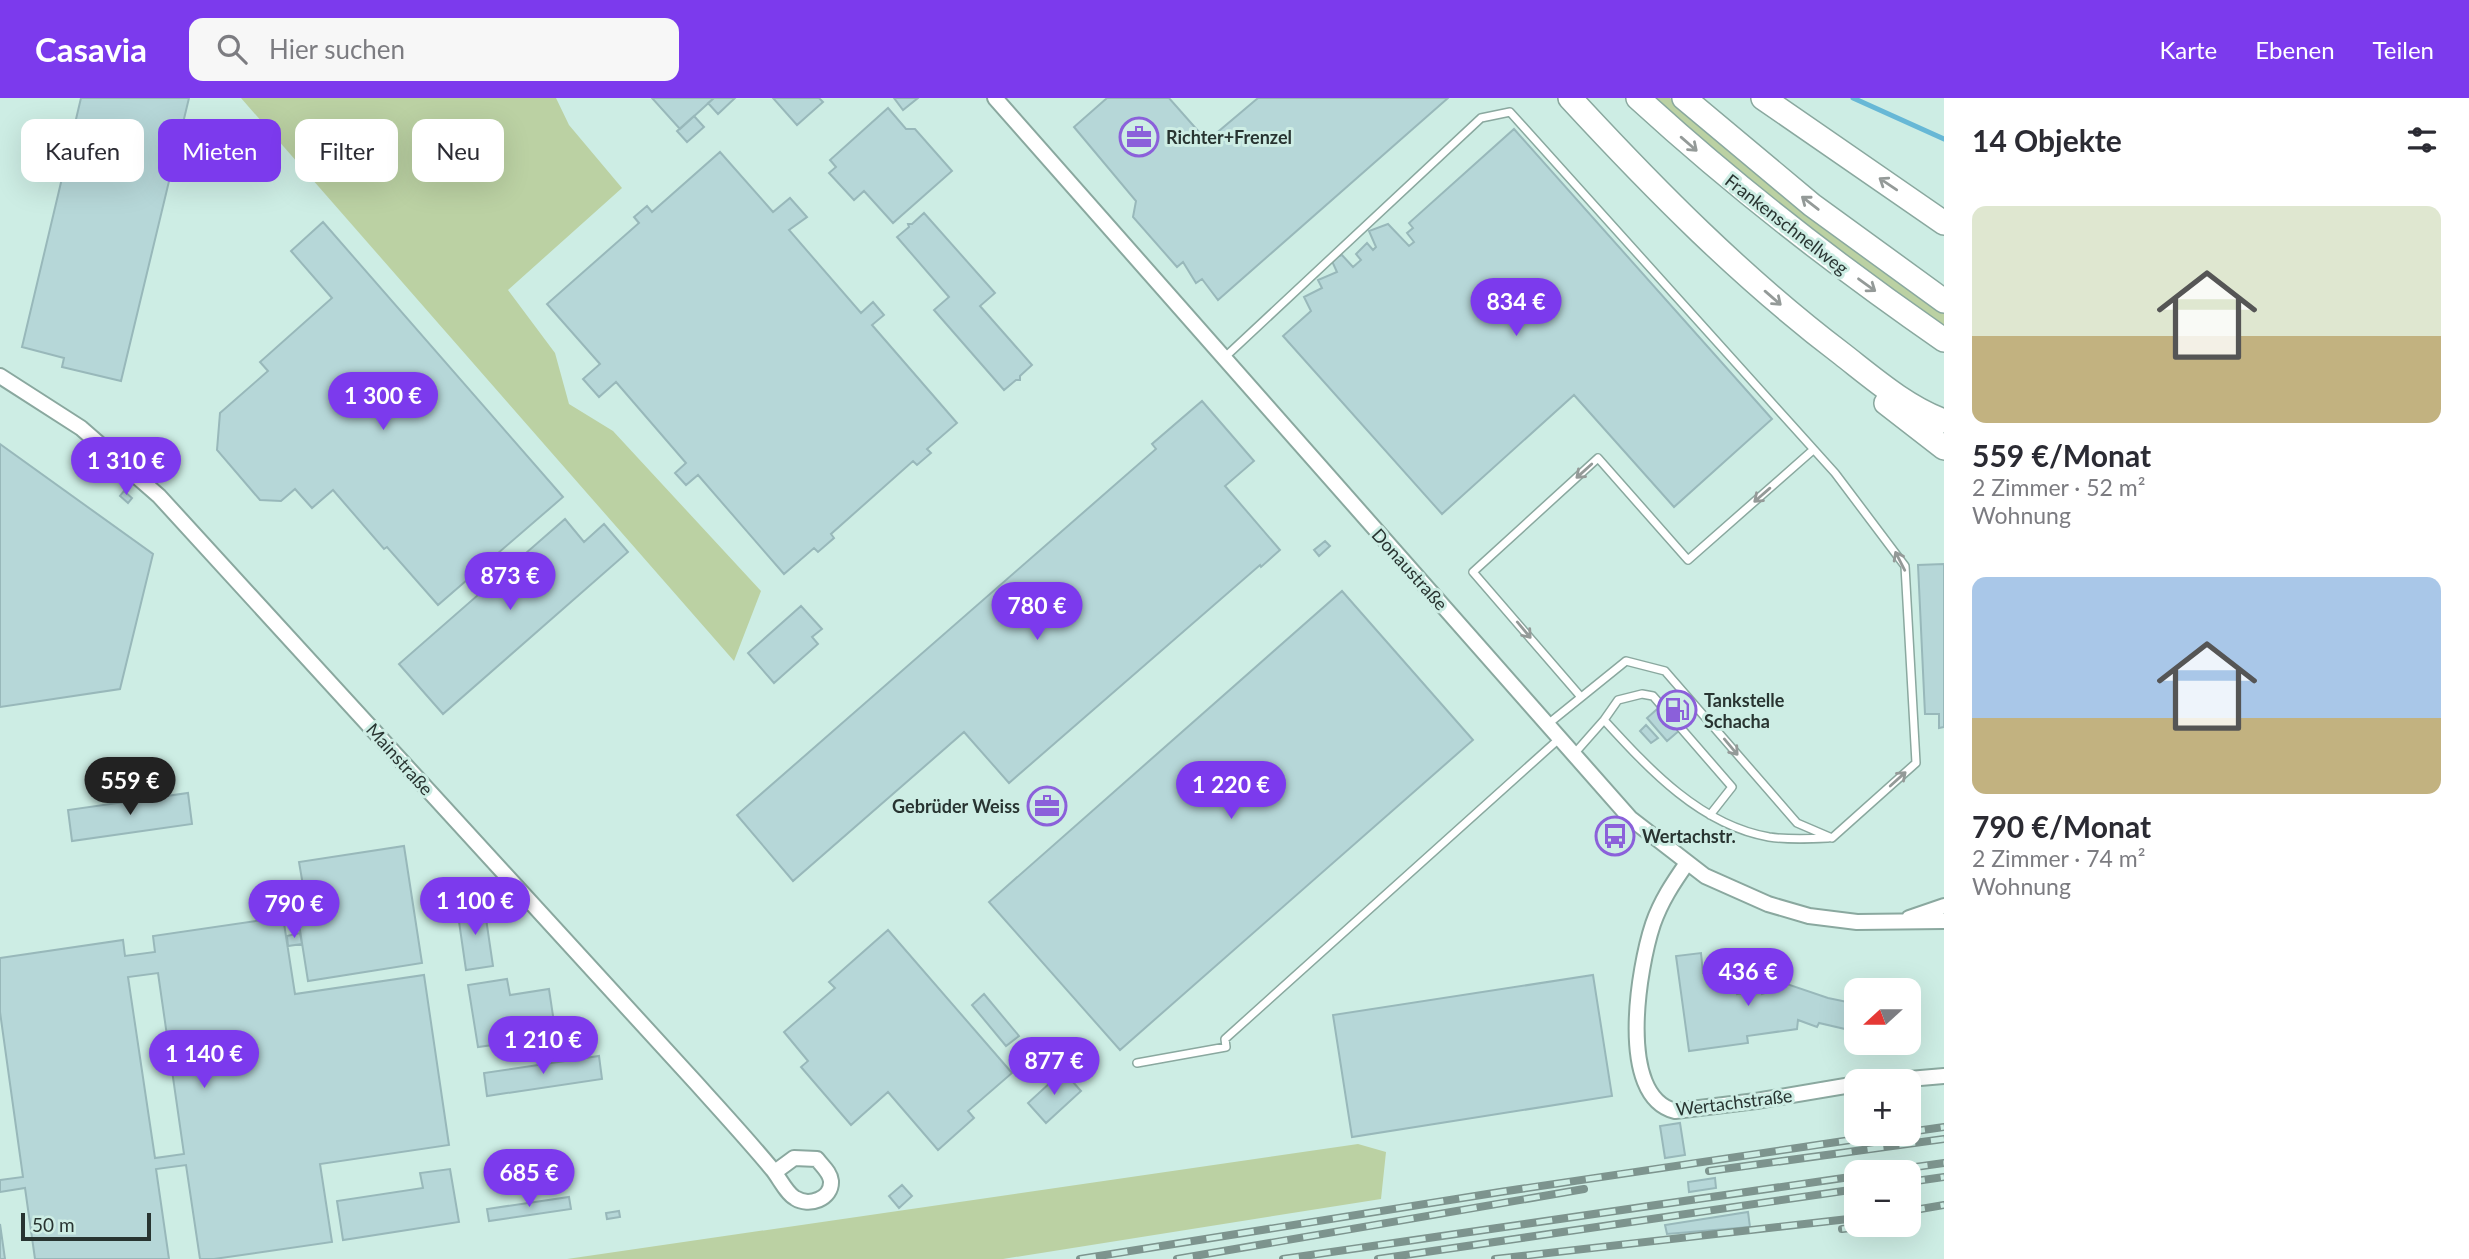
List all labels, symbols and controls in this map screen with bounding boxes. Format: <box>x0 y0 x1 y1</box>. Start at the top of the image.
search box <box>189 18 679 81</box>
text: Casavia <box>35 29 147 69</box>
icon: search <box>213 30 251 68</box>
text: Hier suchen <box>269 33 405 65</box>
text: Karte <box>2160 35 2217 64</box>
text: Ebenen <box>2255 35 2335 64</box>
text: Teilen <box>2373 35 2434 64</box>
office icon: Richter+Frenzel <box>1118 116 1160 158</box>
chip: Kaufen <box>21 119 144 182</box>
chip: Mieten <box>158 119 281 182</box>
chip: Filter <box>295 119 398 182</box>
chip: Neu <box>412 119 504 182</box>
icon: filters <box>2403 121 2441 159</box>
text: 14 Objekte <box>1972 122 2122 158</box>
place label: Richter+Frenzel <box>1166 126 1292 148</box>
one-way arrow <box>1680 136 1698 152</box>
street label: Frankenschnellweg <box>1721 169 1853 279</box>
one-way arrow <box>1879 177 1898 191</box>
one-way arrow <box>1801 196 1820 211</box>
icon: home <box>2144 252 2270 378</box>
pin: 834 € <box>1467 278 1565 338</box>
one-way arrow <box>1857 278 1875 293</box>
text: 834 € <box>1487 287 1545 315</box>
one-way arrow <box>1764 290 1782 306</box>
pin: 1 300 € <box>318 372 448 432</box>
text: 1 300 € <box>344 381 422 409</box>
text: 559 €/Monat <box>1972 437 2151 473</box>
pin: 1 310 € <box>61 438 191 497</box>
text: 1 310 € <box>87 446 165 474</box>
one-way arrow <box>1576 462 1593 479</box>
text: 2 Zimmer · 52 m² <box>1972 473 2145 501</box>
one-way arrow <box>1753 487 1771 503</box>
text: Wohnung <box>1972 501 2071 529</box>
street label: Donaustraße <box>1368 524 1452 614</box>
one-way arrow <box>1892 551 1906 571</box>
pin: 873 € <box>461 552 559 612</box>
text: 873 € <box>481 561 539 589</box>
pin: 780 € <box>988 582 1086 642</box>
text: 780 € <box>1008 591 1066 619</box>
one-way arrow <box>1516 620 1532 638</box>
icon: home <box>2144 623 2270 749</box>
fuel station icon: Tankstelle Schacha <box>1656 689 1698 731</box>
place label: Tankstelle Schacha <box>1704 689 1785 732</box>
street label: Mainstraße <box>362 718 438 800</box>
one-way arrow <box>1723 738 1739 756</box>
pin: 559 € <box>81 758 179 817</box>
pin: 1 220 € <box>1166 762 1296 821</box>
text: 559 € <box>101 766 159 794</box>
text: 1 220 € <box>1192 770 1270 798</box>
one-way arrow <box>1889 771 1907 787</box>
office icon: Gebrüder Weiss <box>1026 785 1068 827</box>
place label: Gebrüder Weiss <box>892 795 1020 817</box>
text: 790 €/Monat <box>1972 808 2151 844</box>
bus stop icon: Wertachstr. <box>1594 815 1636 857</box>
place label: Wertachstr. <box>1642 825 1736 847</box>
text: 2 Zimmer · 74 m² <box>1972 844 2145 872</box>
text: Wohnung <box>1972 872 2071 900</box>
pin: 1 100 € <box>410 878 540 937</box>
pin: 790 € <box>245 880 343 940</box>
text: 1 100 € <box>436 886 514 914</box>
text: 790 € <box>265 889 323 917</box>
pin: 436 € <box>1699 948 1797 1008</box>
text: 436 € <box>1719 957 1777 985</box>
north arrow <box>1844 978 1922 1055</box>
map controls <box>1844 978 1921 1237</box>
pin: 1 210 € <box>478 1016 608 1076</box>
text: 1 210 € <box>504 1025 582 1053</box>
pin: 1 140 € <box>139 1030 269 1090</box>
pin: 877 € <box>1005 1038 1103 1097</box>
text: 1 140 € <box>165 1039 243 1067</box>
text: 877 € <box>1025 1046 1083 1074</box>
button: + <box>1844 1069 1921 1146</box>
street label: Wertachstraße <box>1674 1084 1794 1120</box>
pin: 685 € <box>480 1150 578 1209</box>
text: 685 € <box>500 1158 558 1186</box>
button: − <box>1844 1160 1921 1237</box>
scale bar <box>21 1210 150 1242</box>
text: 50 m <box>32 1213 75 1236</box>

